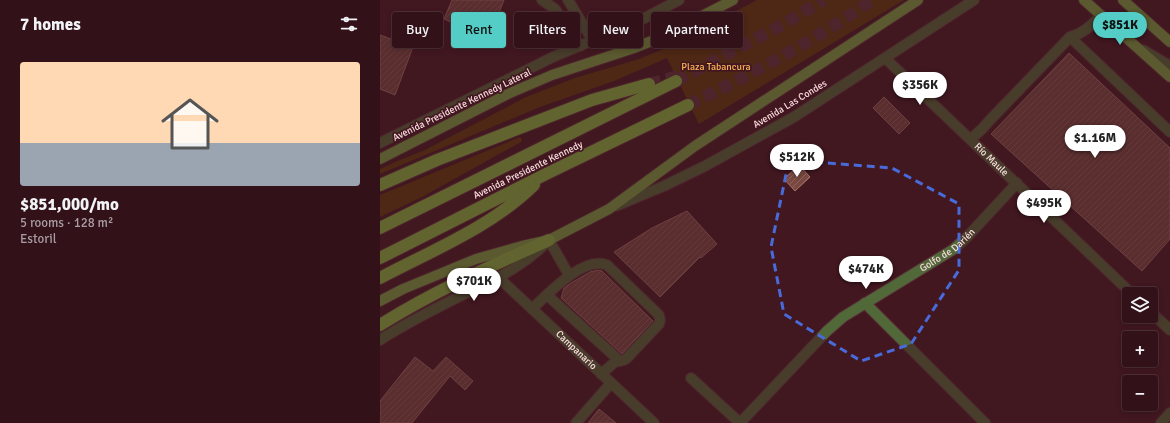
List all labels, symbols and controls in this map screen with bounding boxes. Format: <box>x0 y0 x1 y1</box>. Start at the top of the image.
chip: Buy <box>392 12 443 48</box>
chip: Rent <box>451 12 506 48</box>
chip: Filters <box>514 12 580 48</box>
chip: New <box>588 12 643 48</box>
chip: Apartment <box>651 12 743 48</box>
pin: $851K <box>1092 12 1148 46</box>
icon: filters <box>338 13 360 35</box>
text: 7 homes <box>20 14 81 35</box>
text: $851K <box>1102 17 1138 33</box>
park label: Plaza Tabancura <box>681 61 751 73</box>
street label: Avenida Presidente Kennedy Lateral <box>391 66 533 144</box>
pin: $356K <box>892 72 948 106</box>
street label: Avenida Las Condes <box>751 77 830 131</box>
text: $356K <box>902 77 938 93</box>
icon: home <box>154 88 226 160</box>
pin: $1.16M <box>1062 125 1128 159</box>
text: $1.16M <box>1074 130 1116 146</box>
street label: Avenida Presidente Kennedy <box>471 138 585 202</box>
street label: Río Maule <box>972 140 1011 179</box>
pin: $512K <box>769 144 825 178</box>
text: $512K <box>779 149 815 165</box>
pin: $495K <box>1016 190 1072 224</box>
text: $851,000/mo <box>20 194 119 215</box>
text: $495K <box>1026 195 1062 211</box>
text: 5 rooms · 128 m² <box>20 215 113 231</box>
street label: Golfo de Darién <box>917 226 978 275</box>
text: Estoril <box>20 231 57 247</box>
pin: $474K <box>838 256 894 290</box>
text: $474K <box>848 261 884 277</box>
pin: $701K <box>446 268 502 302</box>
text: $701K <box>456 273 492 289</box>
map controls <box>1122 287 1158 411</box>
button: layers <box>1122 287 1158 323</box>
street label: Campanario <box>553 328 599 372</box>
button: + <box>1122 331 1158 367</box>
button: − <box>1122 375 1158 411</box>

